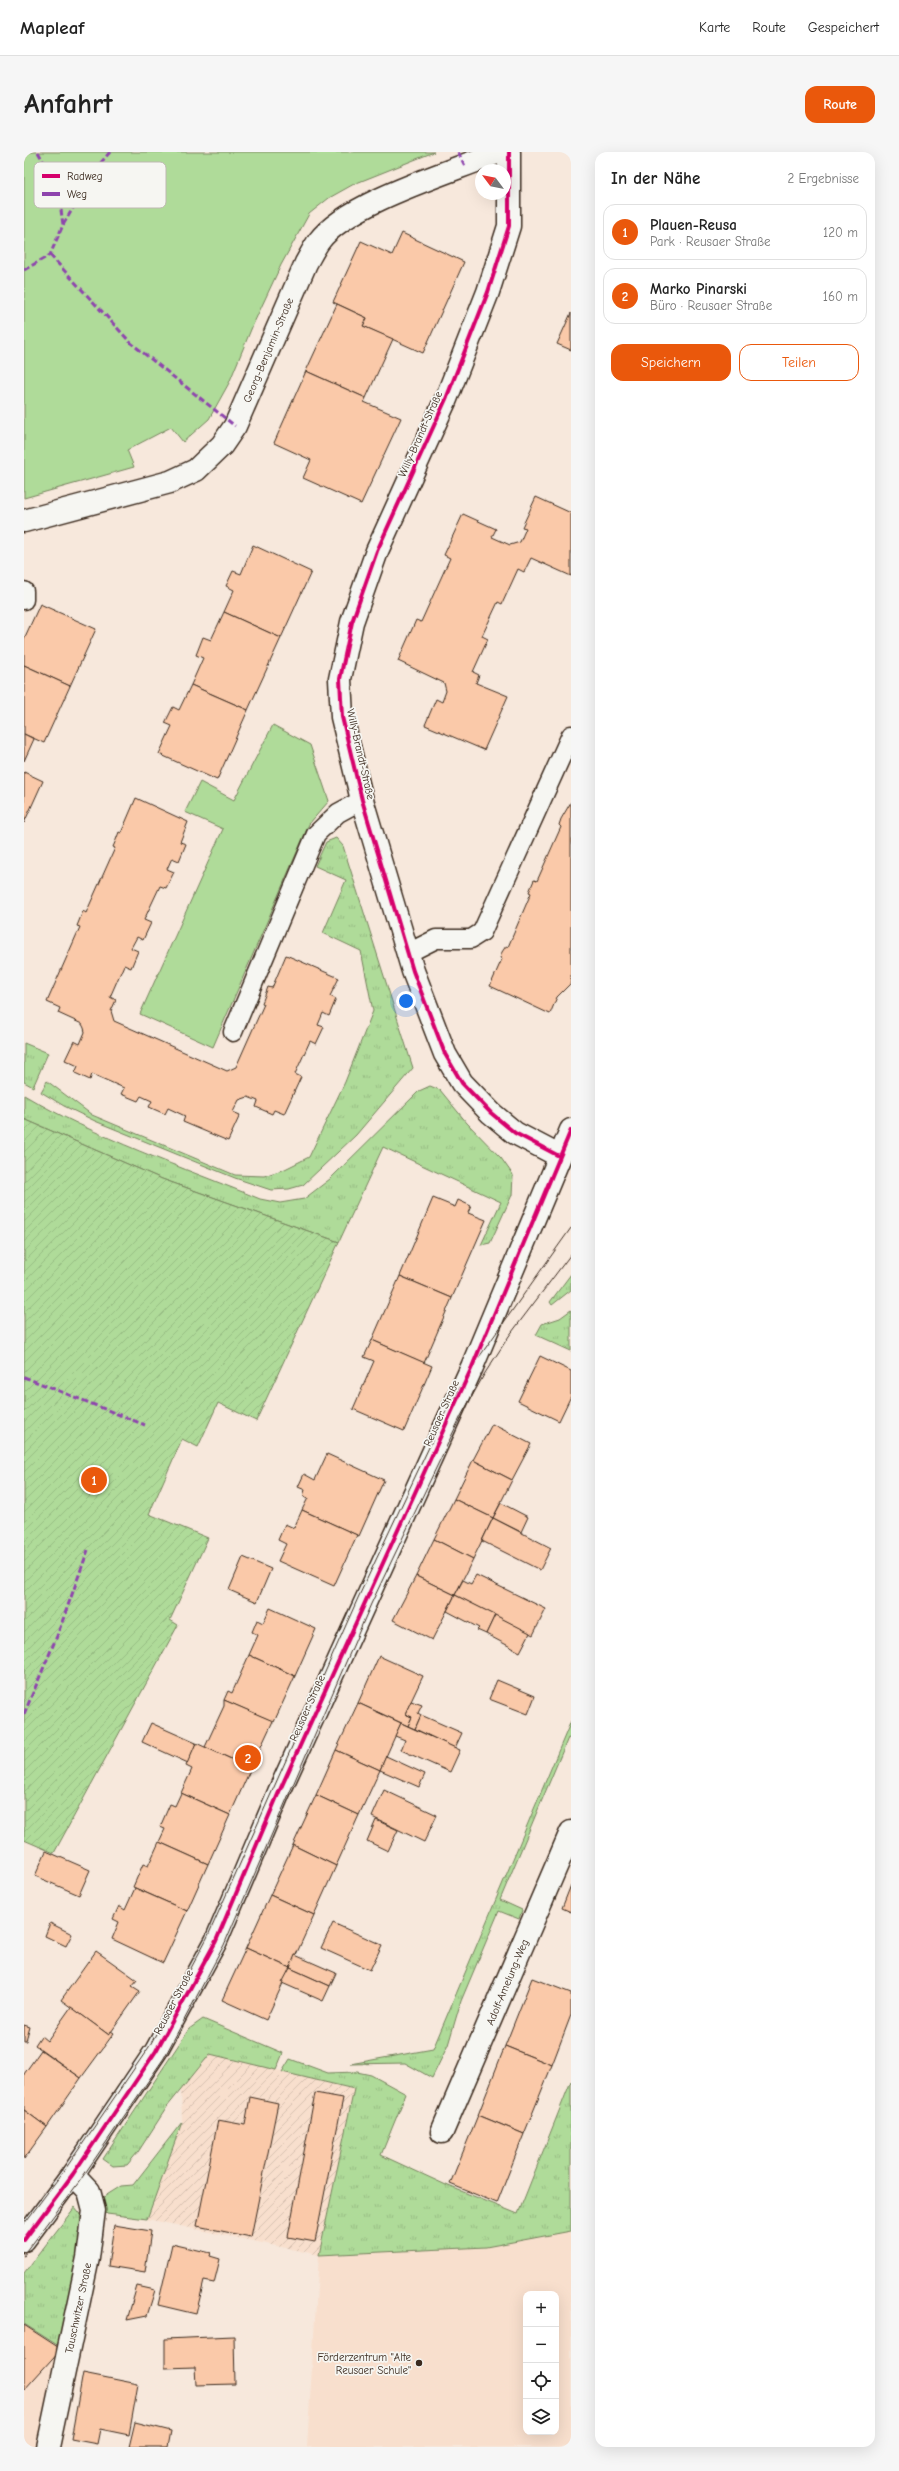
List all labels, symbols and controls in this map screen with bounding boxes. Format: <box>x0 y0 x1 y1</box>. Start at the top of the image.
text: Mapleaf <box>20 17 84 39</box>
text: Karte <box>699 19 730 36</box>
text: Route <box>752 19 786 36</box>
text: Gespeichert <box>808 19 879 36</box>
button: Route <box>805 86 875 123</box>
text: Anfahrt <box>24 88 113 120</box>
legend <box>34 162 166 208</box>
north arrow <box>475 164 511 200</box>
text: In der Nähe <box>611 169 700 188</box>
text: Radweg <box>67 170 103 183</box>
text: 2 Ergebnisse <box>787 171 859 186</box>
text: Weg <box>67 188 87 201</box>
text: Plauen-Reusa <box>650 216 737 234</box>
text: 1 <box>622 225 628 240</box>
text: 120 m <box>823 225 858 240</box>
text: Park · Reusaer Straße <box>650 234 771 249</box>
text: Marko Pinarski <box>650 280 747 298</box>
text: 2 <box>622 289 628 304</box>
text: 160 m <box>823 289 858 304</box>
street label: Georg-Benjamin-Straße <box>240 295 297 405</box>
text: Büro · Reusaer Straße <box>650 298 772 313</box>
button: Speichern <box>611 344 731 381</box>
button: Teilen <box>739 344 859 381</box>
street label: Willy-Brandt-Straße <box>396 389 445 479</box>
street label: Willy-Brandt-Straße <box>344 707 377 801</box>
your location <box>396 991 416 1011</box>
street label: Reusaer Straße <box>421 1377 462 1449</box>
pin: 1 <box>81 1465 107 1495</box>
street label: Reusaer Straße <box>287 1672 328 1744</box>
pin: 2 <box>235 1743 261 1773</box>
street label: Adolf-Amelung-Weg <box>483 1937 531 2027</box>
street label: Reusaer Straße <box>151 1967 196 2037</box>
street label: Tauschwitzer Straße <box>63 2261 95 2355</box>
map controls <box>523 2291 559 2435</box>
button: + <box>523 2291 559 2327</box>
button: − <box>523 2327 559 2363</box>
place label: Förderzentrum "Alte Reusaer Schule" <box>318 2351 411 2377</box>
marker: Förderzentrum "Alte Reusaer Schule" <box>414 2358 424 2368</box>
button: locate <box>523 2363 559 2399</box>
button: layers <box>523 2399 559 2435</box>

